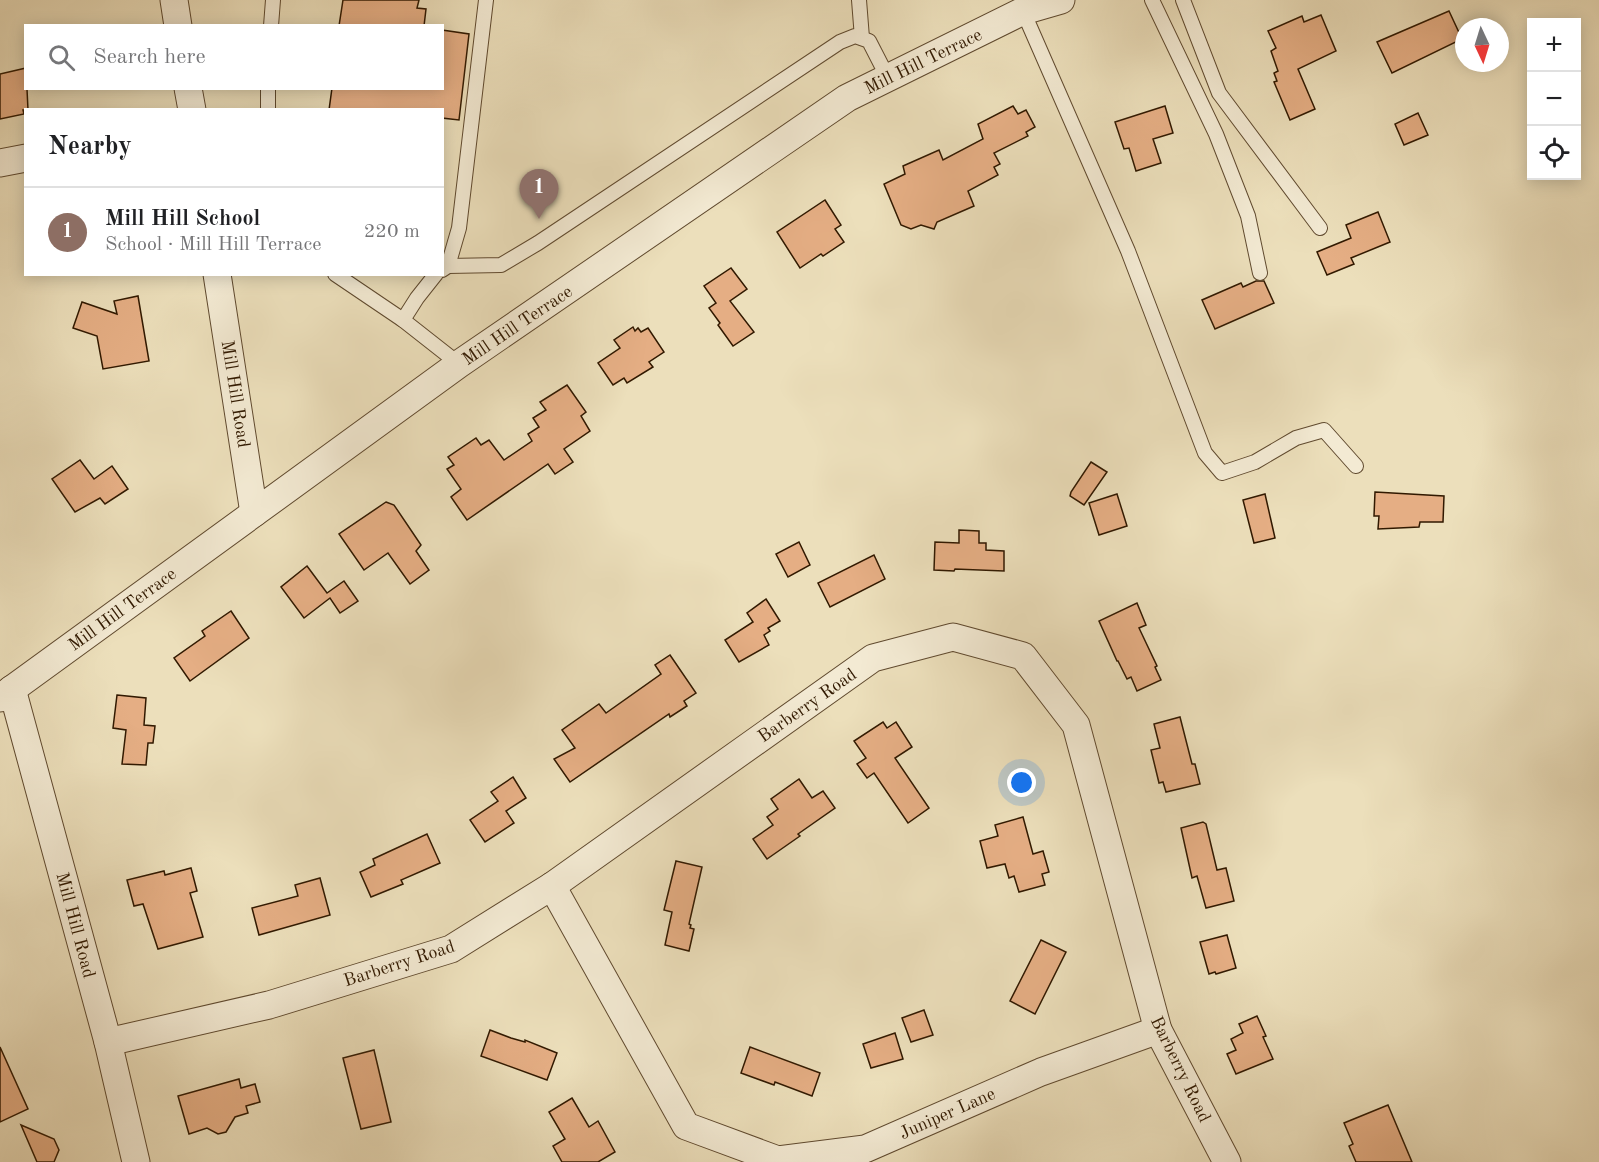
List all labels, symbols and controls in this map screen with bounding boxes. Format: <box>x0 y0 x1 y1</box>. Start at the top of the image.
north arrow <box>1455 18 1509 72</box>
map controls <box>1527 18 1581 180</box>
button: + <box>1527 18 1581 72</box>
search box <box>24 24 444 90</box>
street label: Mill Hill Terrace <box>862 26 985 98</box>
icon: search <box>45 41 78 74</box>
text: Search here <box>93 46 206 68</box>
button: − <box>1527 72 1581 126</box>
button: locate <box>1527 126 1581 180</box>
text: Nearby <box>48 134 132 160</box>
pin: 1 <box>520 170 558 219</box>
text: Mill Hill School <box>105 208 260 230</box>
text: 1 <box>62 222 73 242</box>
text: 220 m <box>364 222 420 242</box>
text: School · Mill Hill Terrace <box>105 235 321 255</box>
street label: Mill Hill Terrace <box>459 283 576 369</box>
street label: Mill Hill Road <box>218 339 252 449</box>
street label: Mill Hill Terrace <box>65 565 180 655</box>
street label: Barberry Road <box>755 665 860 746</box>
your location <box>1007 768 1036 797</box>
street label: Mill Hill Road <box>52 870 98 980</box>
street label: Barberry Road <box>342 938 457 990</box>
street label: Barberry Road <box>1147 1014 1214 1125</box>
street label: Juniper Lane <box>897 1085 998 1143</box>

